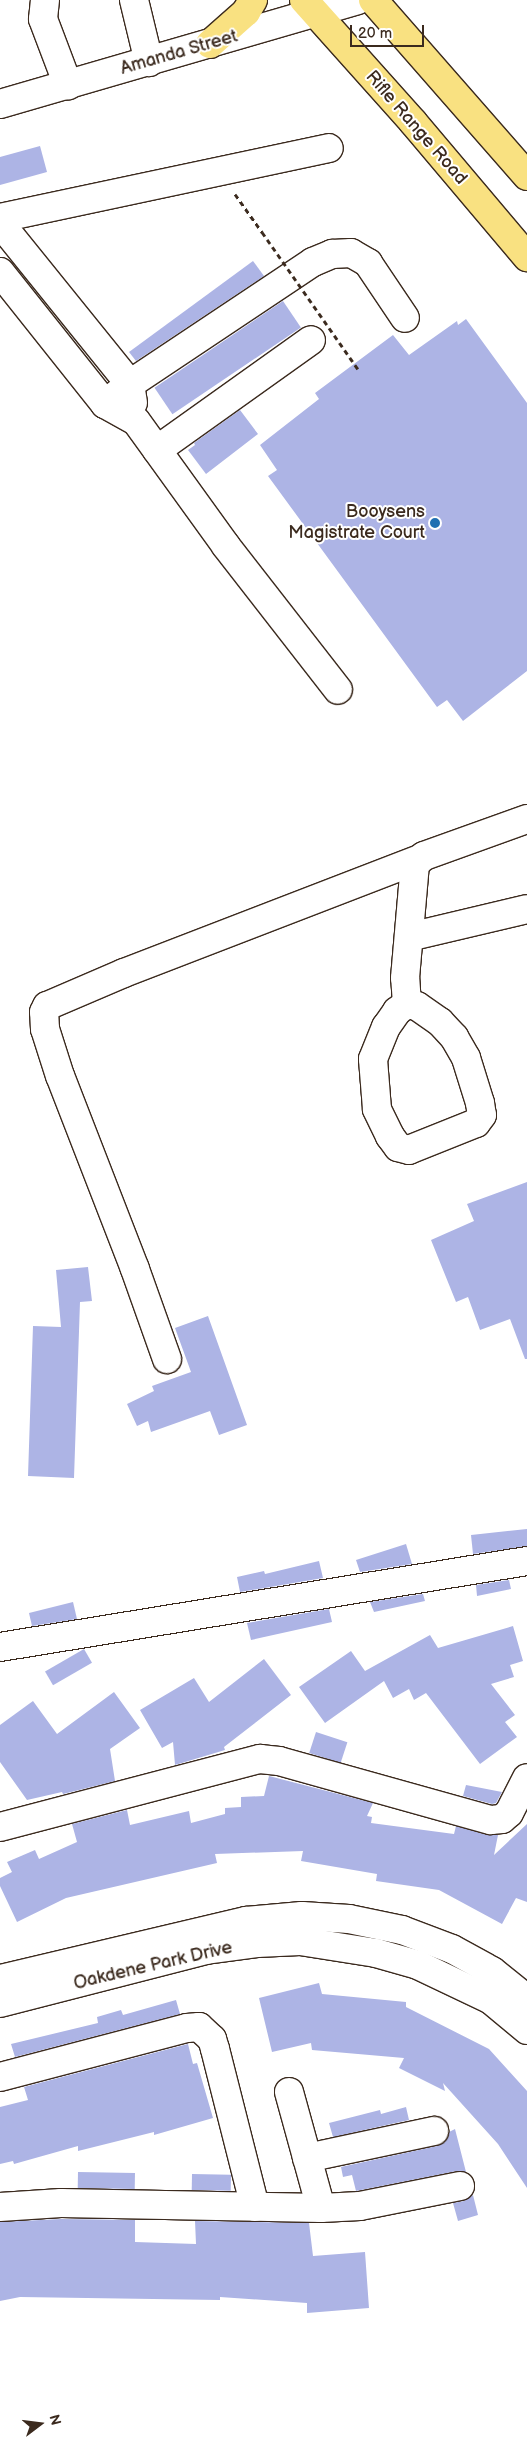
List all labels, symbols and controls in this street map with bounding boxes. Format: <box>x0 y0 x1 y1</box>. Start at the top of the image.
scale bar <box>352 15 426 47</box>
text: 20 m <box>358 24 392 43</box>
street label: Amanda Street <box>118 26 240 80</box>
street label: Rifle Range Road <box>361 67 471 189</box>
place label: Booysens Magistrate Court <box>288 502 425 544</box>
marker: Booysens Magistrate Court <box>429 517 441 529</box>
street label: Oakdene Park Drive <box>72 1937 234 1995</box>
north arrow <box>15 2399 65 2449</box>
text: N <box>45 2413 65 2427</box>

